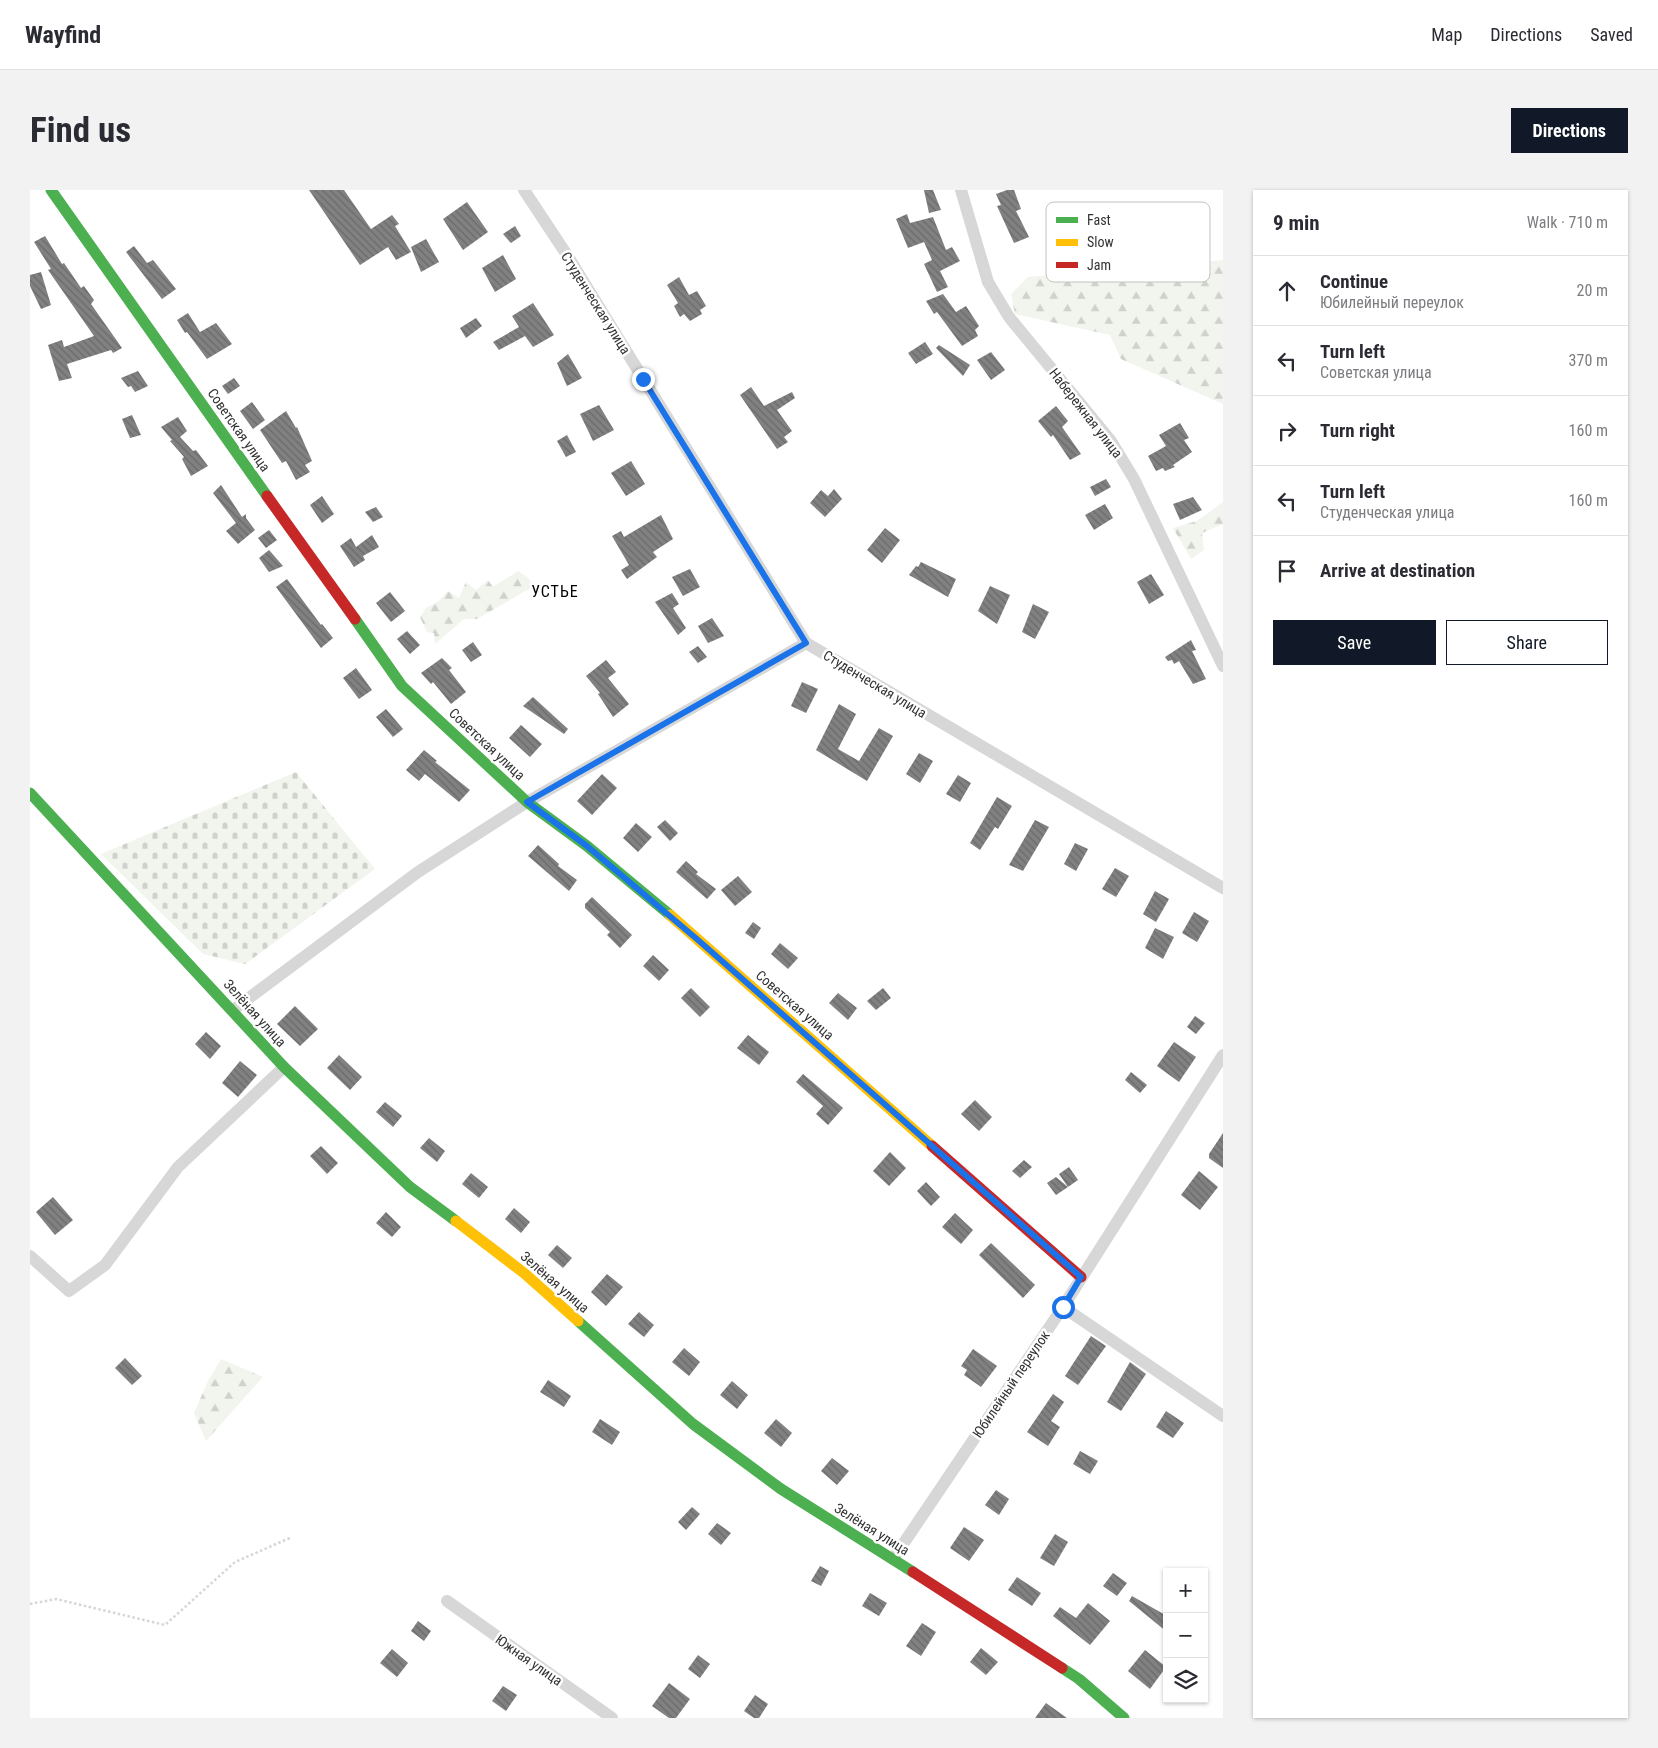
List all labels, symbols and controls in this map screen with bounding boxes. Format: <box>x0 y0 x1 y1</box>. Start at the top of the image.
text: Wayfind <box>25 21 101 49</box>
text: Map <box>1431 24 1462 45</box>
text: Directions <box>1490 24 1562 45</box>
text: Saved <box>1590 24 1633 45</box>
button: Directions <box>1511 108 1628 153</box>
text: Find us <box>30 110 131 151</box>
legend <box>1046 202 1210 282</box>
text: 9 min <box>1273 211 1320 235</box>
text: Fast <box>1087 212 1111 228</box>
text: Walk · 710 m <box>1527 213 1608 232</box>
text: Slow <box>1087 234 1114 250</box>
street label: Студенческая улица <box>558 249 634 357</box>
text: Jam <box>1087 257 1111 273</box>
text: Continue <box>1320 270 1388 293</box>
icon: ahead <box>1273 277 1301 305</box>
text: 20 m <box>1576 281 1608 300</box>
text: Юбилейный переулок <box>1320 293 1464 312</box>
text: Turn left <box>1320 340 1385 363</box>
icon: left <box>1273 347 1301 375</box>
text: 370 m <box>1569 351 1608 370</box>
text: Советская улица <box>1320 363 1432 382</box>
street label: Набережная улица <box>1046 365 1126 461</box>
route end <box>632 368 655 391</box>
street label: Советская улица <box>204 385 274 475</box>
icon: right <box>1273 417 1301 445</box>
text: Turn right <box>1320 419 1395 442</box>
text: 160 m <box>1569 421 1608 440</box>
text: Turn left <box>1320 480 1385 503</box>
icon: left <box>1273 487 1301 515</box>
text: 160 m <box>1569 491 1608 510</box>
text: Студенческая улица <box>1320 503 1454 522</box>
icon: arrive <box>1273 557 1301 585</box>
text: Arrive at destination <box>1320 559 1475 582</box>
district label: УСТЬЕ <box>531 582 579 601</box>
button: Save <box>1273 620 1436 665</box>
button: Share <box>1446 620 1608 665</box>
street label: Студенческая улица <box>820 647 930 721</box>
street label: Советская улица <box>446 705 528 783</box>
street label: Советская улица <box>753 967 837 1043</box>
street label: Зелёная улица <box>221 976 289 1050</box>
street label: Зелёная улица <box>518 1248 592 1316</box>
route start <box>1052 1296 1075 1319</box>
street label: Юбилейный переулок <box>969 1327 1053 1441</box>
street label: Зелёная улица <box>832 1500 912 1558</box>
map controls <box>1163 1568 1208 1703</box>
button: + <box>1163 1568 1208 1613</box>
button: − <box>1163 1613 1208 1658</box>
street label: Южная улица <box>493 1631 565 1689</box>
button: layers <box>1163 1658 1208 1703</box>

